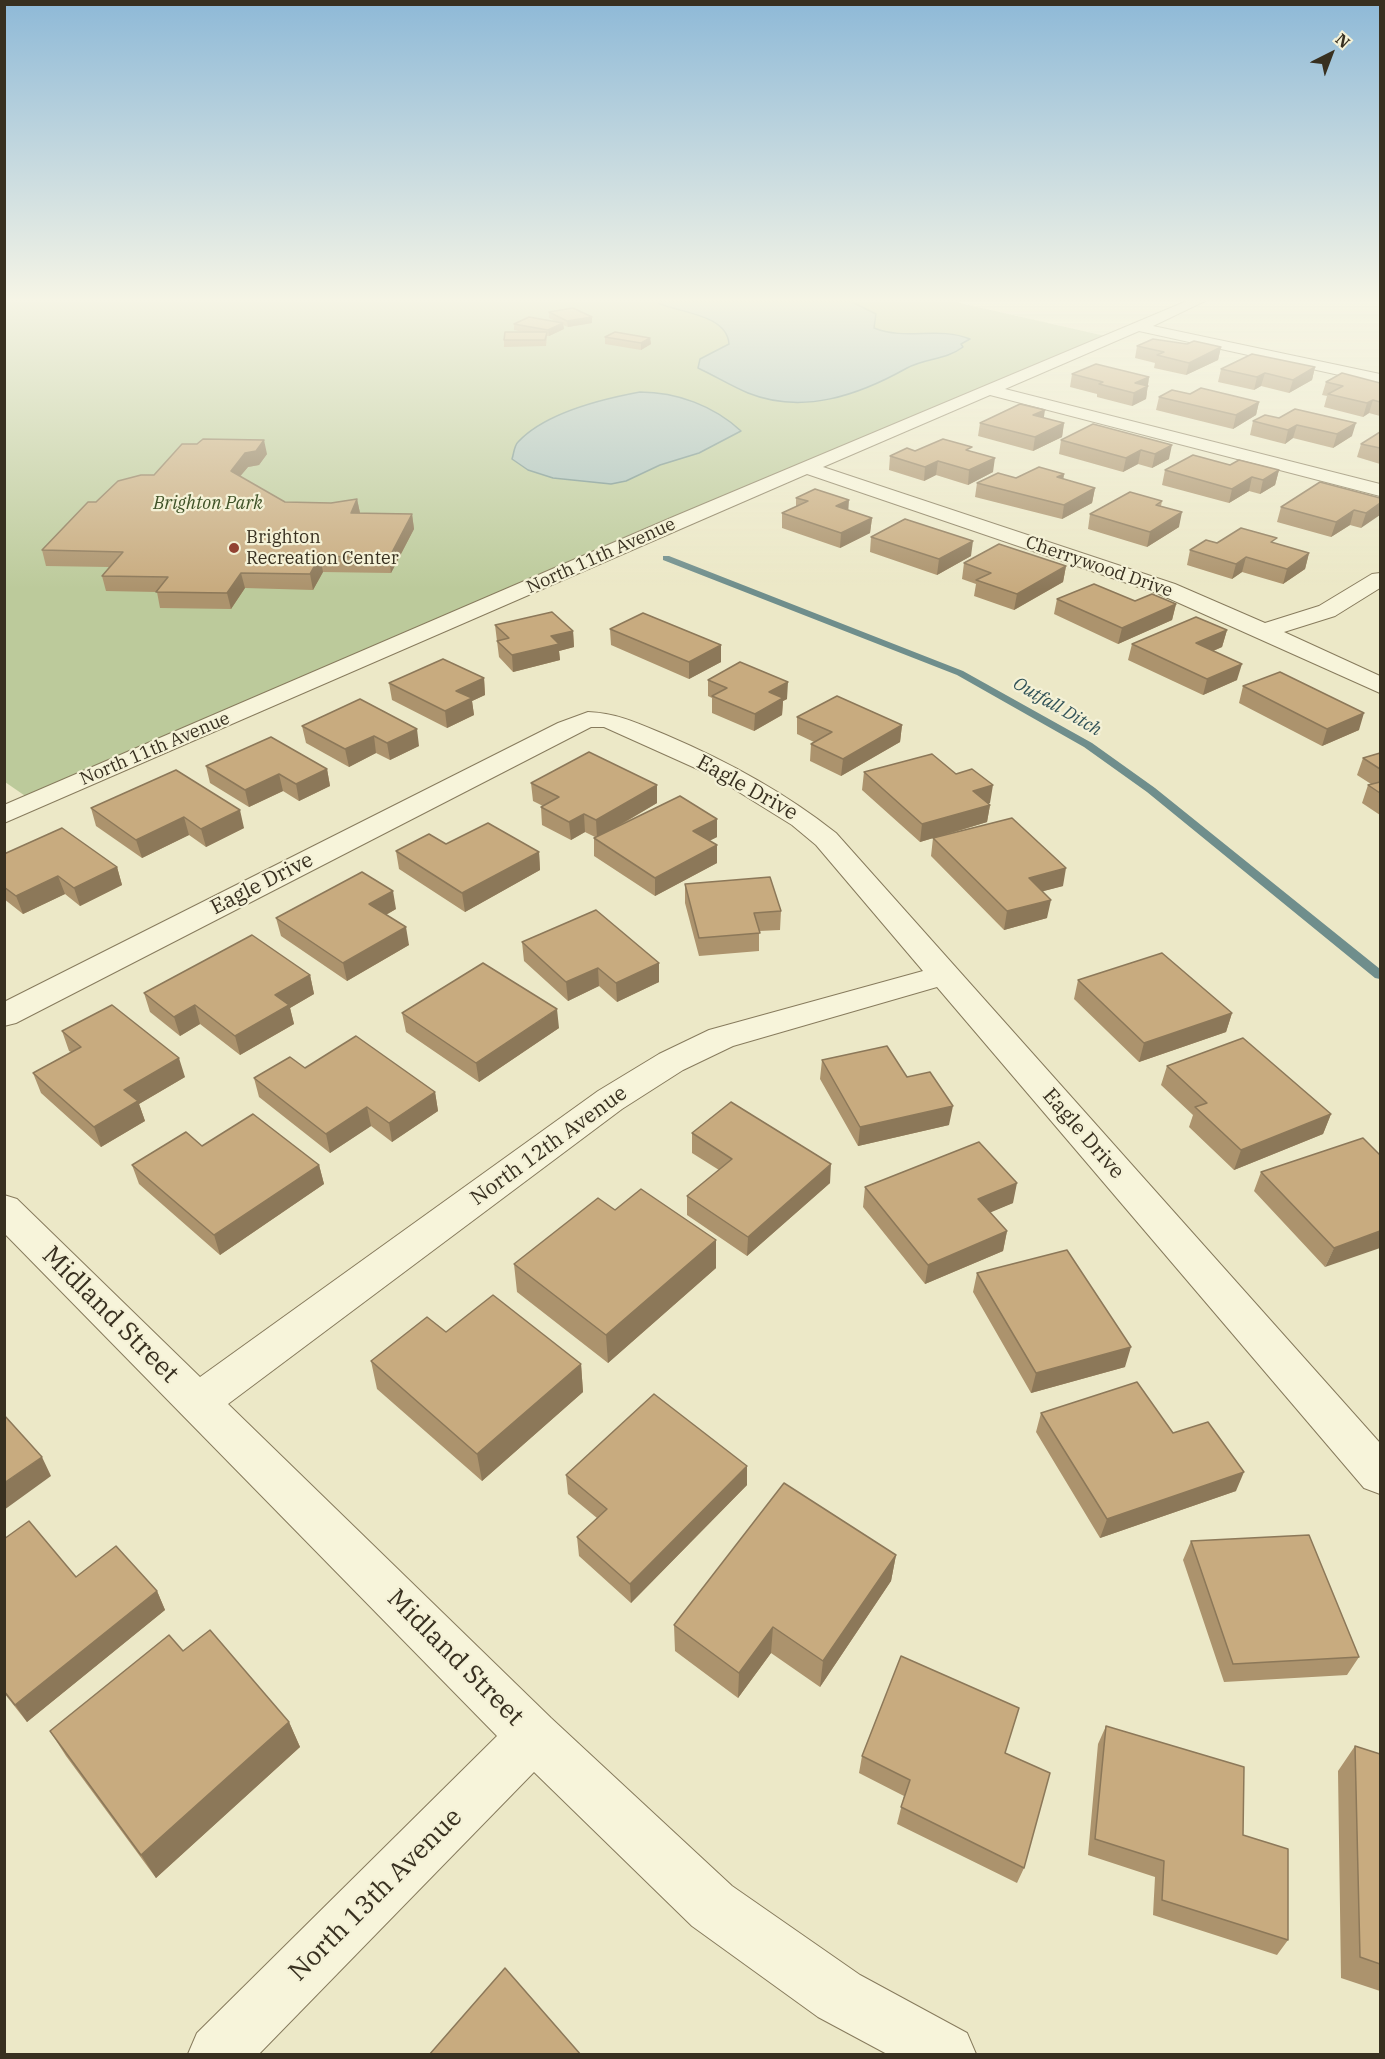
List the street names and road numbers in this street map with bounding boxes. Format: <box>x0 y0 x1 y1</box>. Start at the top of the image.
street label: North 11th Avenue <box>523 513 679 599</box>
street label: Cherrywood Drive <box>1023 532 1175 602</box>
street label: North 11th Avenue <box>77 708 233 790</box>
street label: Eagle Drive <box>692 750 802 826</box>
street label: Eagle Drive <box>207 847 317 921</box>
street label: North 12th Avenue <box>466 1081 632 1211</box>
street label: Eagle Drive <box>1037 1084 1129 1184</box>
street label: Midland Street <box>35 1240 185 1390</box>
street label: Midland Street <box>380 1583 530 1733</box>
street label: North 13th Avenue <box>283 1802 469 1988</box>

